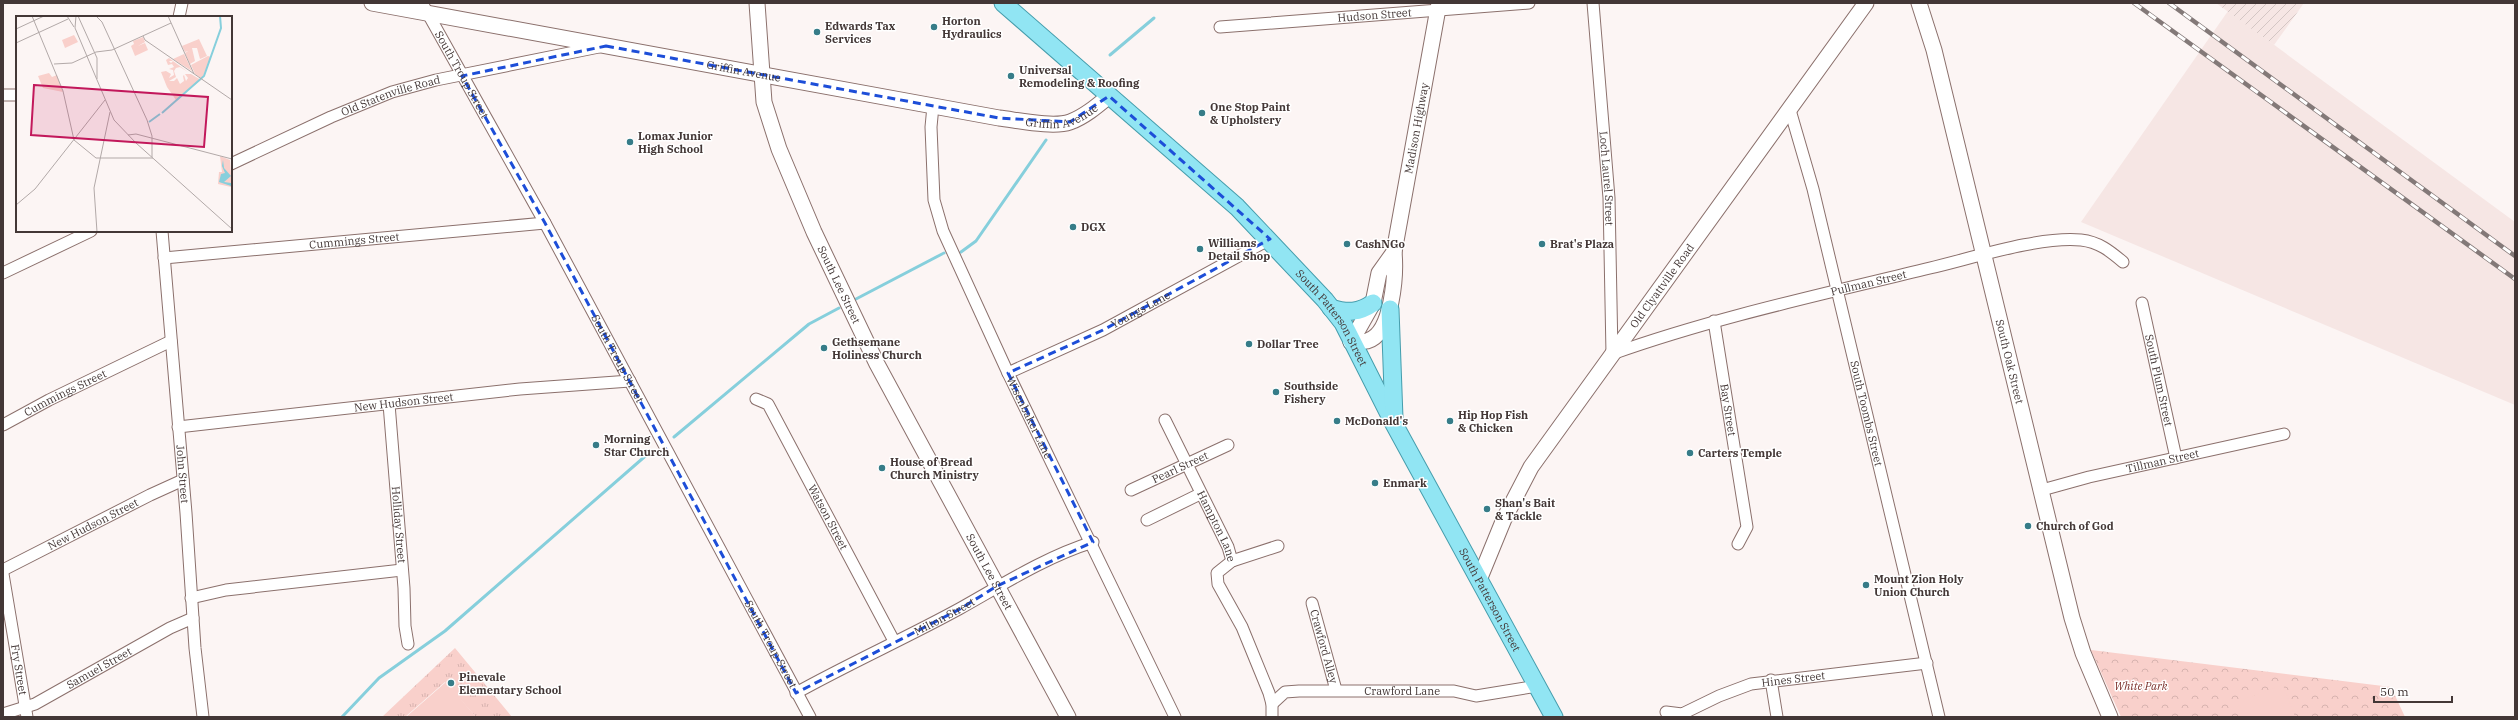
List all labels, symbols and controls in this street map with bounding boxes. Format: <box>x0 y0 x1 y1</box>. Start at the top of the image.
street label: Hudson Street <box>1337 5 1412 25</box>
place label: Horton Hydraulics <box>942 14 1002 41</box>
inset map <box>16 16 232 232</box>
place label: Edwards Tax Services <box>825 19 896 46</box>
marker: Horton Hydraulics <box>929 22 939 32</box>
marker: Edwards Tax Services <box>812 27 822 37</box>
street label: South Troup Street <box>432 28 492 121</box>
street label: Griffin Avenue <box>705 58 782 85</box>
place label: Universal Remodeling & Roofing <box>1019 63 1140 90</box>
marker: Universal Remodeling & Roofing <box>1006 71 1016 81</box>
street label: Old Statenville Road <box>339 72 442 119</box>
street label: Madison Highway <box>1401 81 1431 175</box>
place label: One Stop Paint & Upholstery <box>1210 100 1290 127</box>
street label: Griffin Avenue <box>1025 101 1101 131</box>
marker: One Stop Paint & Upholstery <box>1197 108 1207 118</box>
place label: Lomax Junior High School <box>638 129 713 156</box>
street label: Loch Laurel Street <box>1597 131 1617 226</box>
marker: Lomax Junior High School <box>625 137 635 147</box>
place label: DGX <box>1081 220 1106 234</box>
marker: DGX <box>1068 222 1078 232</box>
street label: Cummings Street <box>309 229 400 252</box>
place label: Williams Detail Shop <box>1208 236 1270 263</box>
place label: CashNGo <box>1355 237 1405 251</box>
place label: Brat's Plaza <box>1550 237 1614 251</box>
marker: CashNGo <box>1342 239 1352 249</box>
marker: Brat's Plaza <box>1537 239 1547 249</box>
street label: Old Clyattville Road <box>1627 241 1697 331</box>
street label: South Lee Street <box>815 243 864 326</box>
marker: Williams Detail Shop <box>1195 244 1205 254</box>
street label: South Patterson Street <box>1293 267 1371 369</box>
street label: Pullman Street <box>1829 267 1908 299</box>
street label: Youngs Lane <box>1108 288 1173 331</box>
street label: South Troup Street <box>588 312 647 405</box>
street label: South Oak Street <box>1993 318 2027 405</box>
street label: South Plum Street <box>2142 333 2176 428</box>
place label: Gethsemane Holiness Church <box>832 335 922 362</box>
place label: Dollar Tree <box>1257 337 1319 351</box>
marker: Dollar Tree <box>1244 339 1254 349</box>
marker: Gethsemane Holiness Church <box>819 343 829 353</box>
street label: South Toombs Street <box>1847 359 1886 468</box>
street label: Cummings Street <box>21 366 109 419</box>
street label: Wisenbaker Lane <box>1004 374 1056 461</box>
place label: Southside Fishery <box>1284 379 1338 406</box>
street label: Bay Street <box>1717 383 1739 437</box>
marker: Southside Fishery <box>1271 387 1281 397</box>
street label: New Hudson Street <box>353 389 454 414</box>
place label: Hip Hop Fish & Chicken <box>1458 408 1528 435</box>
place label: McDonald's <box>1345 414 1408 428</box>
marker: McDonald's <box>1332 416 1342 426</box>
marker: Hip Hop Fish & Chicken <box>1445 416 1455 426</box>
place label: Morning Star Church <box>604 432 669 459</box>
marker: Morning Star Church <box>591 440 601 450</box>
street label: John Street <box>173 444 192 504</box>
place label: Carters Temple <box>1698 446 1782 460</box>
street label: Tillman Street <box>2125 446 2200 476</box>
street label: Pearl Street <box>1150 448 1210 486</box>
marker: Carters Temple <box>1685 448 1695 458</box>
place label: House of Bread Church Ministry <box>890 455 979 482</box>
marker: House of Bread Church Ministry <box>877 463 887 473</box>
place label: Enmark <box>1383 476 1427 490</box>
marker: Enmark <box>1370 478 1380 488</box>
street label: Watson Street <box>805 482 851 552</box>
street label: Holliday Street <box>389 486 409 564</box>
street label: Hampton Lane <box>1194 488 1239 563</box>
street label: New Hudson Street <box>45 495 141 553</box>
place label: Shan's Bait & Tackle <box>1495 496 1555 523</box>
marker: Shan's Bait & Tackle <box>1482 504 1492 514</box>
place label: Church of God <box>2036 519 2114 533</box>
marker: Church of God <box>2023 521 2033 531</box>
street label: South Lee Street <box>963 531 1016 612</box>
street label: South Patterson Street <box>1456 545 1524 654</box>
place label: Mount Zion Holy Union Church <box>1874 572 1964 599</box>
marker: Mount Zion Holy Union Church <box>1861 580 1871 590</box>
street label: Milton Street <box>912 594 977 638</box>
street label: South Troup Street <box>742 598 800 691</box>
street label: Crawford Alley <box>1307 608 1341 685</box>
street label: Fry Street <box>8 643 30 696</box>
street label: Samuel Street <box>64 644 134 692</box>
street label: Hines Street <box>1761 668 1826 690</box>
place label: Pinevale Elementary School <box>459 670 562 697</box>
marker: Pinevale Elementary School <box>446 678 456 688</box>
scale bar <box>2374 678 2452 704</box>
park label: White Park <box>2114 679 2168 693</box>
street label: Crawford Lane <box>1364 684 1440 698</box>
text: 50 m <box>2380 684 2409 699</box>

